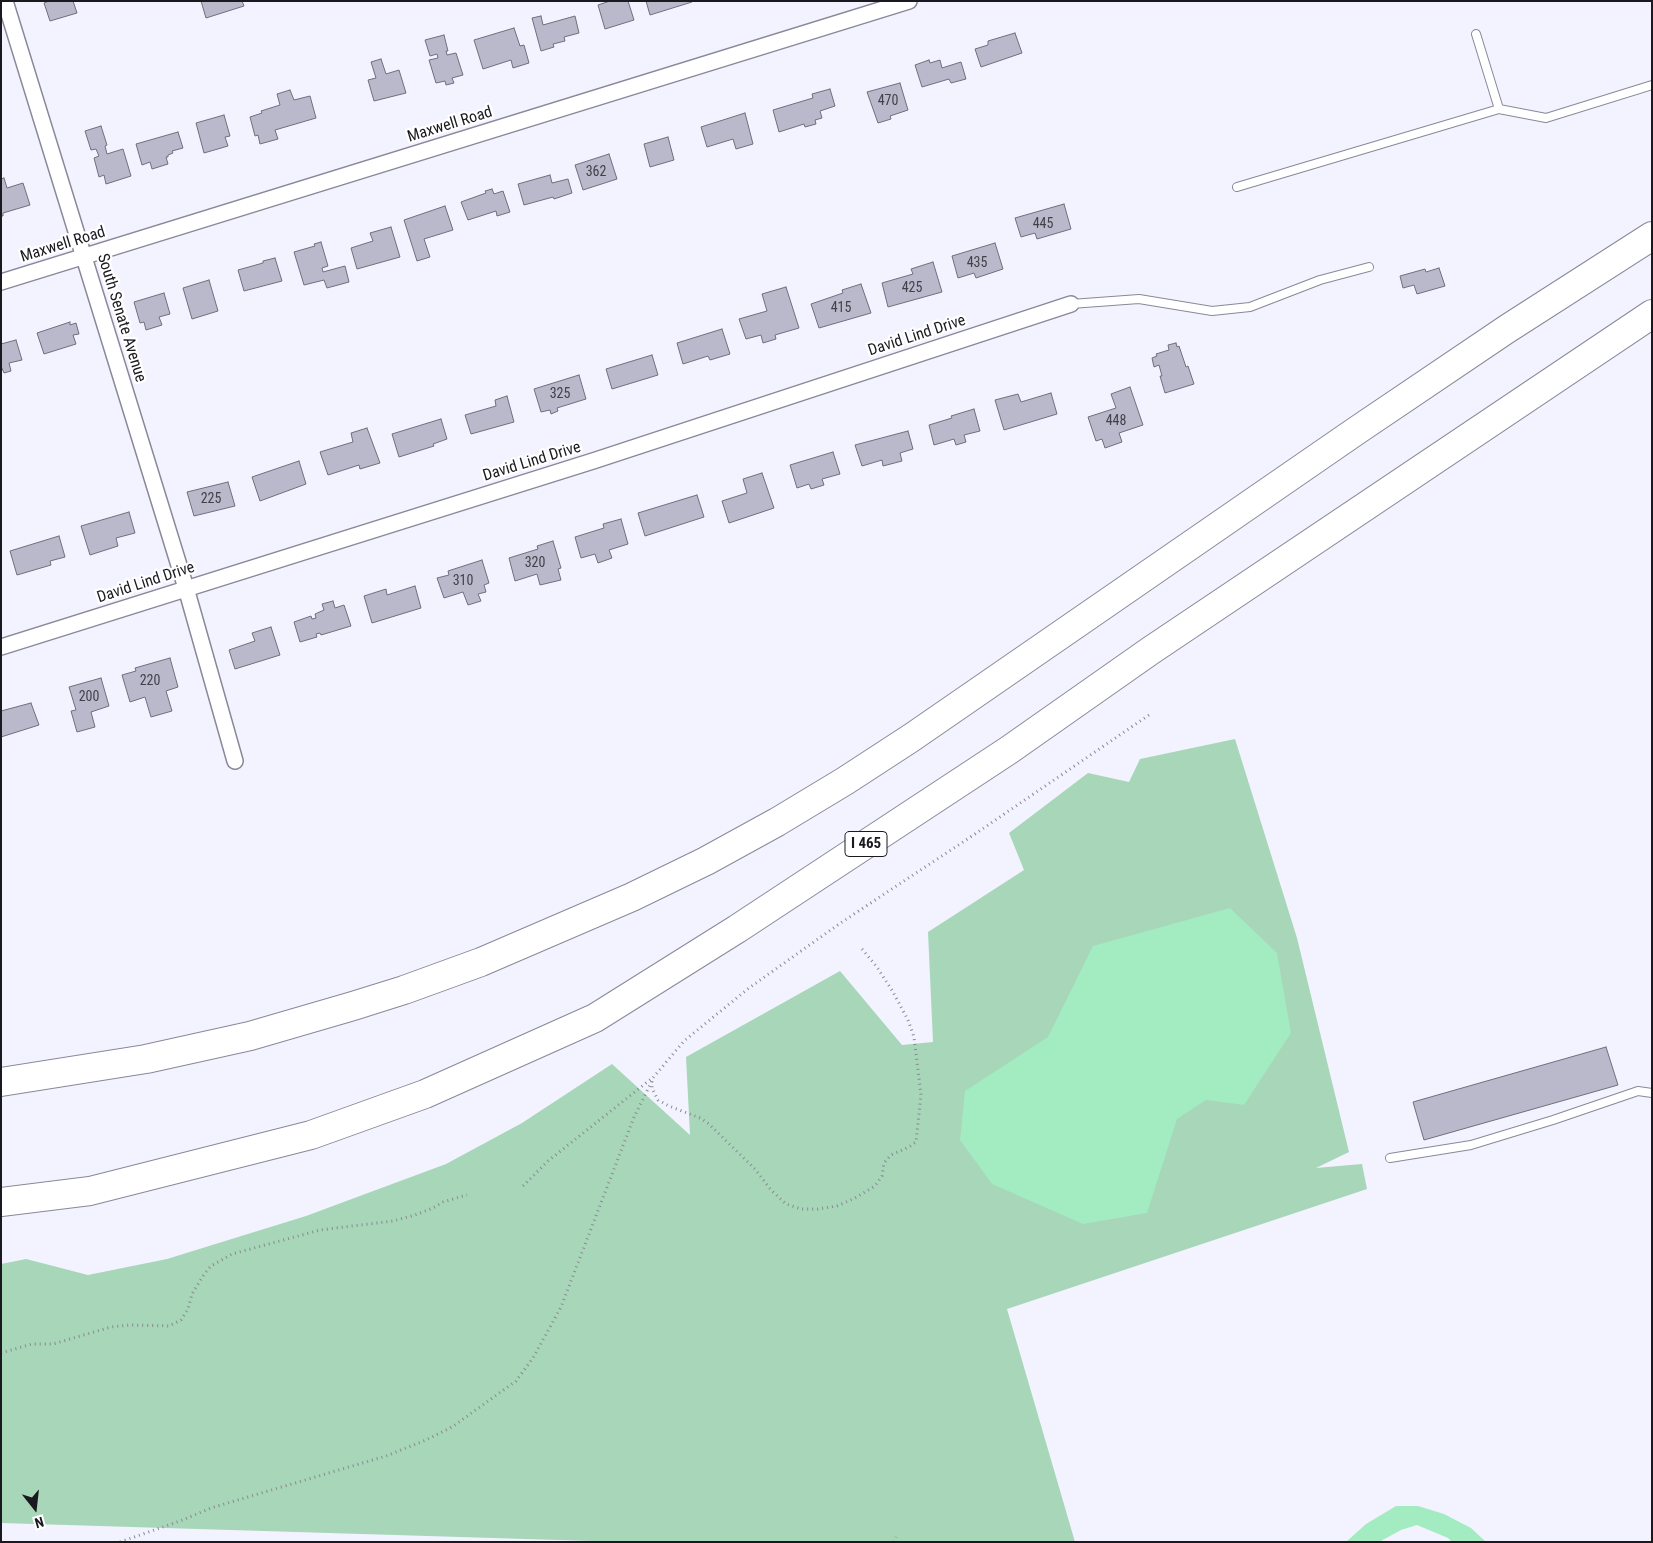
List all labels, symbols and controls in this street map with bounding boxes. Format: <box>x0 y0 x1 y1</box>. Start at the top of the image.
house number: 470 <box>878 93 898 109</box>
street label: Maxwell Road <box>405 103 495 147</box>
house number: 362 <box>586 164 606 180</box>
house number: 445 <box>1033 216 1053 232</box>
street label: Maxwell Road <box>18 223 108 267</box>
street label: South Senate Avenue <box>92 251 150 385</box>
house number: 435 <box>967 255 987 271</box>
house number: 425 <box>902 280 922 296</box>
house number: 415 <box>831 300 851 316</box>
street label: David Lind Drive <box>866 311 968 361</box>
house number: 325 <box>550 386 570 402</box>
house number: 448 <box>1106 413 1126 429</box>
street label: David Lind Drive <box>481 438 583 486</box>
house number: 225 <box>201 491 221 507</box>
house number: 320 <box>525 555 545 571</box>
street label: David Lind Drive <box>95 558 197 608</box>
house number: 310 <box>453 573 473 589</box>
house number: 220 <box>140 673 160 689</box>
house number: 200 <box>79 689 99 705</box>
road number: I 465 <box>845 832 887 856</box>
north arrow <box>10 1483 60 1533</box>
text: N <box>33 1514 45 1531</box>

